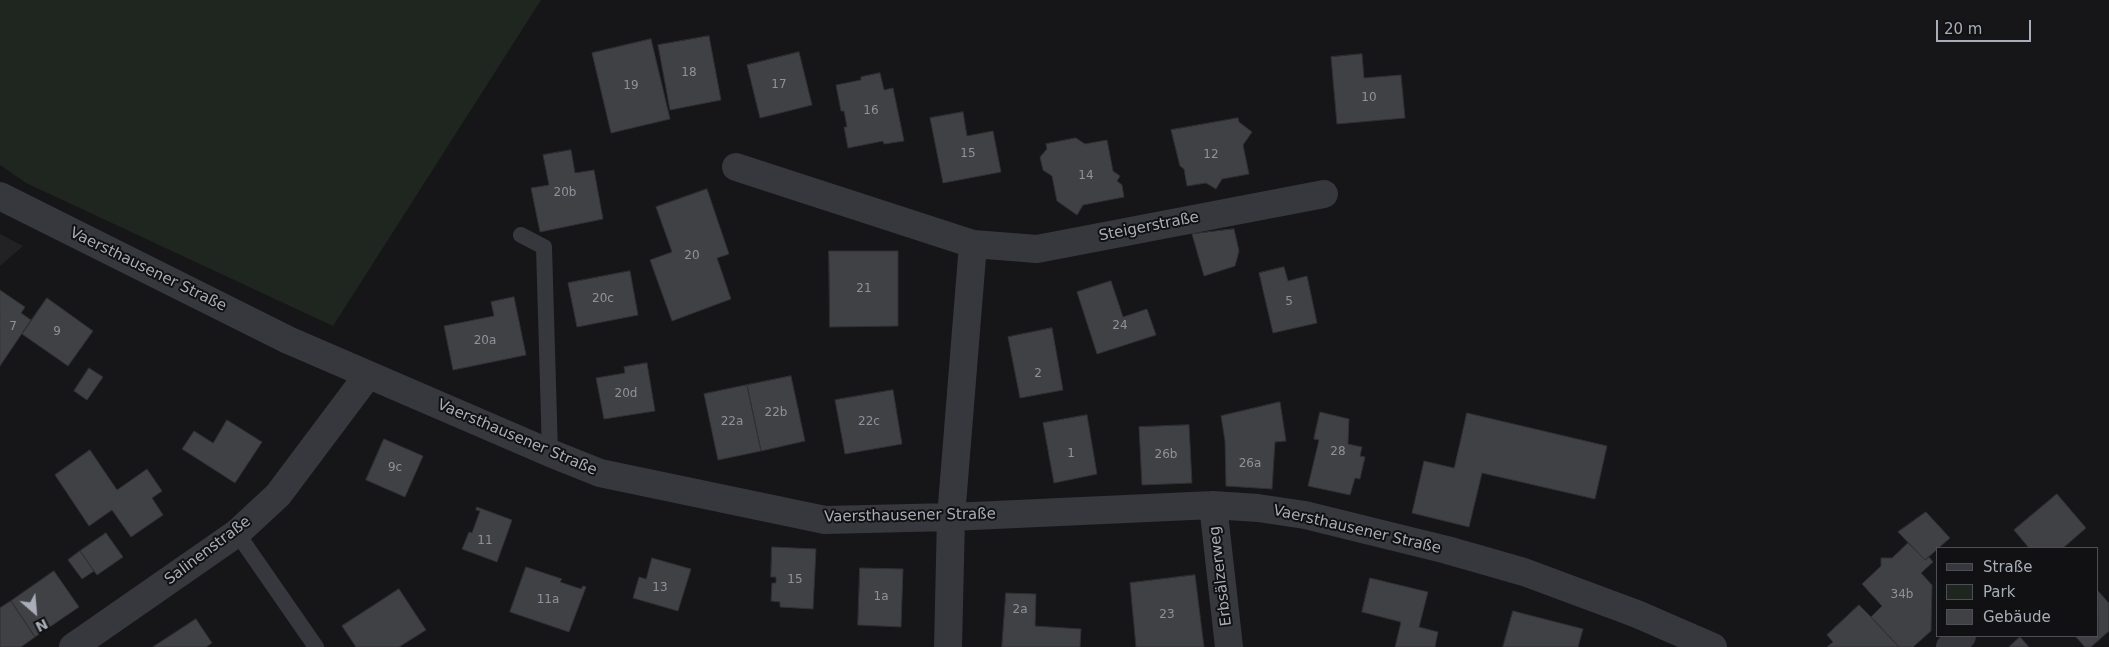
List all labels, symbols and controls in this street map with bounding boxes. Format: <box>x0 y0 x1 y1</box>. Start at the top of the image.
scale bar <box>1939 10 2034 42</box>
text: 20 m <box>1944 20 1982 38</box>
house number: 18 <box>681 66 697 80</box>
house number: 17 <box>771 78 787 92</box>
house number: 19 <box>623 79 639 93</box>
house number: 10 <box>1361 91 1377 105</box>
house number: 16 <box>863 104 879 118</box>
house number: 15 <box>960 147 976 161</box>
house number: 12 <box>1203 148 1219 162</box>
house number: 14 <box>1078 169 1094 183</box>
house number: 20b <box>554 186 576 200</box>
street label: Steigerstraße <box>1097 208 1201 246</box>
street label: Vaersthausener Straße <box>67 224 229 316</box>
house number: 20 <box>684 249 700 263</box>
house number: 21 <box>856 282 872 296</box>
house number: 20c <box>592 292 614 306</box>
house number: 5 <box>1285 295 1293 309</box>
house number: 24 <box>1112 319 1128 333</box>
house number: 7 <box>9 320 17 334</box>
house number: 9 <box>53 325 61 339</box>
house number: 20a <box>474 334 496 348</box>
house number: 2 <box>1034 367 1042 381</box>
house number: 20d <box>615 387 637 401</box>
street label: Vaersthausener Straße <box>434 396 600 480</box>
house number: 22b <box>765 406 787 420</box>
house number: 22a <box>721 415 743 429</box>
house number: 22c <box>858 415 880 429</box>
house number: 28 <box>1330 445 1346 459</box>
house number: 1 <box>1067 447 1075 461</box>
house number: 26b <box>1155 448 1177 462</box>
house number: 26a <box>1239 457 1261 471</box>
house number: 9c <box>388 461 402 475</box>
street label: Vaersthausener Straße <box>1271 502 1443 558</box>
street label: Vaersthausener Straße <box>824 506 996 526</box>
street label: Salinenstraße <box>161 513 255 589</box>
street label: Erbsälzerweg <box>1206 525 1236 627</box>
house number: 11 <box>477 534 493 548</box>
legend <box>1936 547 2099 637</box>
text: Straße <box>1983 558 2032 576</box>
house number: 15 <box>787 573 803 587</box>
house number: 13 <box>652 581 668 595</box>
text: Park <box>1983 583 2015 601</box>
north arrow <box>10 587 60 637</box>
house number: 34b <box>1891 588 1913 602</box>
house number: 1a <box>874 590 888 604</box>
house number: 11a <box>537 593 559 607</box>
house number: 2a <box>1013 603 1027 617</box>
house number: 23 <box>1159 608 1175 622</box>
text: Gebäude <box>1983 608 2051 626</box>
text: N <box>33 616 51 635</box>

